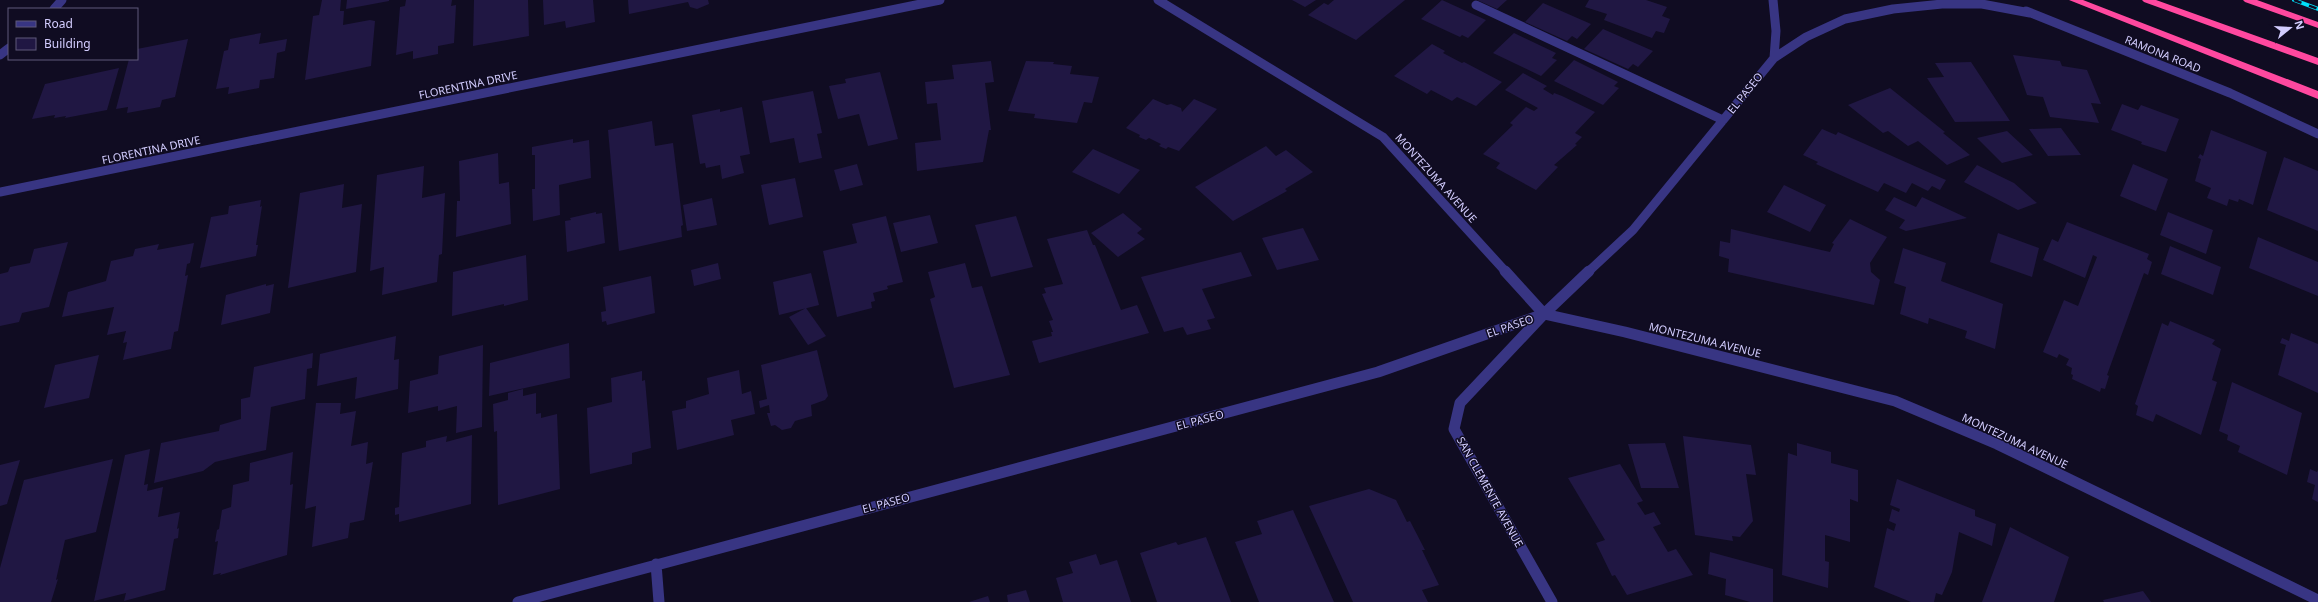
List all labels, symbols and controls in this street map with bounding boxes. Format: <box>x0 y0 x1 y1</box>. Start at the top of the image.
legend <box>8 8 138 60</box>
north arrow <box>2270 8 2310 48</box>
text: Road <box>44 15 73 32</box>
text: N <box>2291 18 2309 31</box>
street label: RAMONA ROAD <box>2123 31 2204 76</box>
text: Building <box>44 35 91 52</box>
street label: FLORENTINA DRIVE <box>417 67 519 102</box>
street label: EL PASEO <box>1723 69 1766 116</box>
street label: MONTEZUMA AVENUE <box>1392 130 1480 225</box>
street label: FLORENTINA DRIVE <box>100 132 202 167</box>
street label: EL PASEO <box>1484 311 1535 341</box>
street label: MONTEZUMA AVENUE <box>1647 318 1763 361</box>
street label: EL PASEO <box>1174 406 1225 433</box>
street label: MONTEZUMA AVENUE <box>1960 409 2071 472</box>
street label: SAN CLEMENTE AVENUE <box>1454 434 1527 550</box>
street label: EL PASEO <box>860 489 911 516</box>

